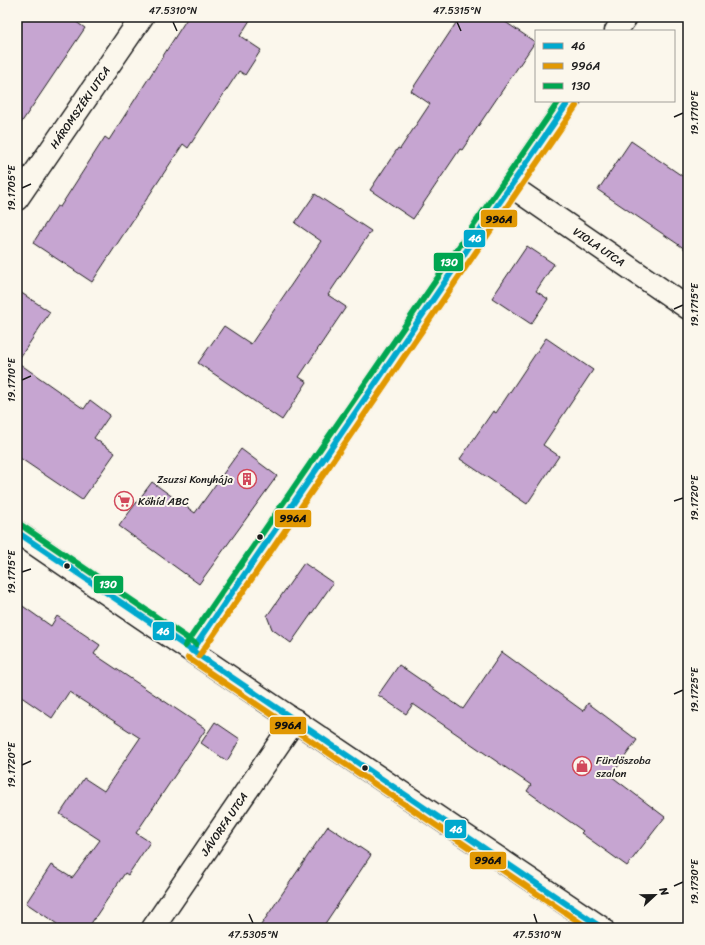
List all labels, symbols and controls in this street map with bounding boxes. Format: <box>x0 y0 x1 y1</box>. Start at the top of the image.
text: 47.5310°N <box>149 2 197 20</box>
text: 47.5315°N <box>433 2 481 20</box>
legend <box>535 30 675 102</box>
text: 46 <box>571 35 586 57</box>
text: 996A <box>571 55 601 77</box>
street label: HÁROMSZÉKI UTCA <box>45 63 115 153</box>
text: 130 <box>571 75 591 97</box>
text: 19.1710°E <box>686 90 704 135</box>
text: 19.1705°E <box>3 164 21 211</box>
line badge: 996A <box>480 209 518 228</box>
text: 996A <box>486 210 512 229</box>
street label: VIOLA UTCA <box>569 222 629 272</box>
line badge: 46 <box>463 229 486 248</box>
text: 46 <box>467 229 482 248</box>
line badge: 130 <box>433 252 464 272</box>
text: 130 <box>440 253 458 272</box>
text: 19.1715°E <box>686 282 704 327</box>
text: 19.1710°E <box>3 357 21 402</box>
building icon: Zsuzsi Konyhája <box>236 468 258 490</box>
place label: Zsuzsi Konyhája <box>157 470 233 489</box>
text: 19.1720°E <box>686 474 704 521</box>
supermarket icon: Kőhíd ABC <box>113 490 135 512</box>
place label: Kőhíd ABC <box>138 492 189 511</box>
line badge: 996A <box>274 509 312 528</box>
text: 996A <box>280 509 306 528</box>
unlabelled marker <box>255 532 265 542</box>
text: 19.1715°E <box>3 549 21 594</box>
unlabelled marker <box>62 561 72 571</box>
line badge: 130 <box>93 575 124 594</box>
text: 130 <box>99 575 117 594</box>
line badge: 46 <box>152 621 175 641</box>
text: 46 <box>155 622 170 641</box>
text: 19.1725°E <box>686 666 704 713</box>
line badge: 996A <box>269 716 307 735</box>
text: 996A <box>275 716 301 735</box>
text: 19.1720°E <box>3 741 21 788</box>
place label: Fürdőszoba szalon <box>595 751 651 783</box>
shop icon: Fürdőszoba szalon <box>571 755 593 777</box>
unlabelled marker <box>360 763 370 773</box>
street label: JÁVORFA UTCA <box>195 788 253 861</box>
line badge: 46 <box>444 819 467 839</box>
text: 46 <box>448 820 463 839</box>
line badge: 996A <box>469 851 507 870</box>
text: 996A <box>475 851 501 870</box>
text: 19.1730°E <box>686 858 704 905</box>
north arrow <box>635 875 675 915</box>
text: N <box>653 883 674 899</box>
text: 47.5305°N <box>228 926 278 944</box>
text: 47.5310°N <box>513 926 561 944</box>

